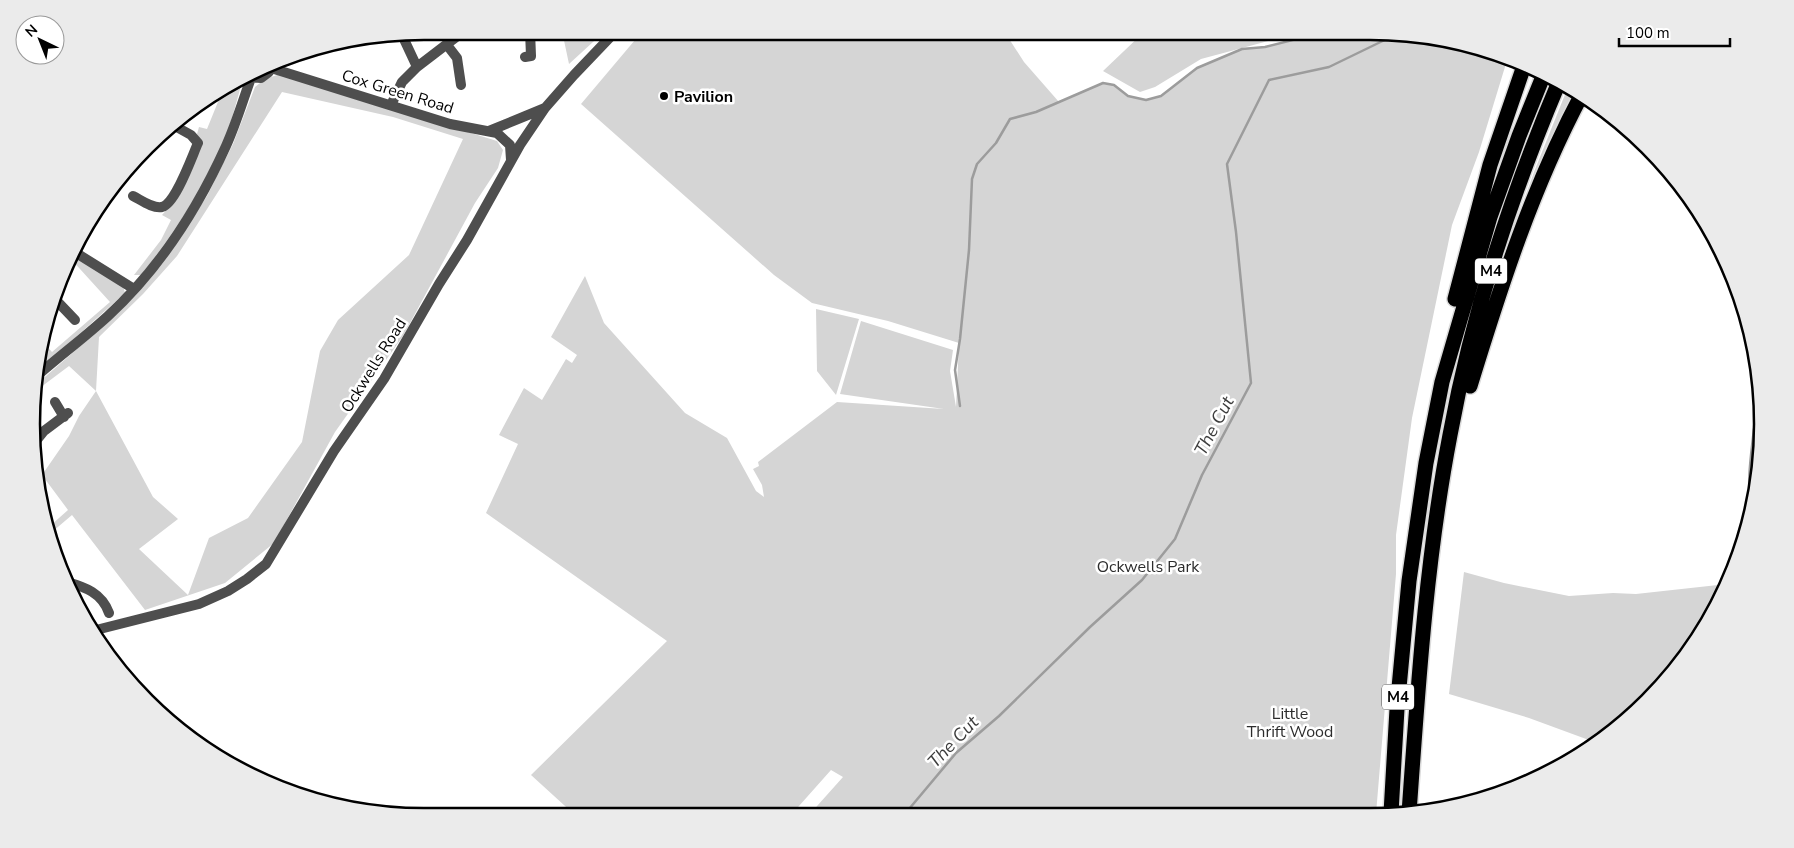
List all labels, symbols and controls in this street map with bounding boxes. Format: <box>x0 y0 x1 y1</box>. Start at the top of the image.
north arrow <box>15 15 65 65</box>
scale bar <box>1619 15 1730 47</box>
text: N <box>21 20 42 41</box>
text: 100 m <box>1626 23 1670 43</box>
street label: Cox Green Road <box>339 64 456 119</box>
place label: Pavilion <box>674 86 733 108</box>
marker: Pavilion <box>658 90 670 102</box>
road number: M4 <box>1475 258 1507 284</box>
street label: Ockwells Road <box>336 314 412 417</box>
water label: The Cut <box>1188 392 1240 460</box>
park label: Ockwells Park <box>1097 556 1200 578</box>
road number: M4 <box>1382 684 1414 710</box>
park label: Little Thrift Wood <box>1247 703 1333 743</box>
water label: The Cut <box>922 710 984 773</box>

